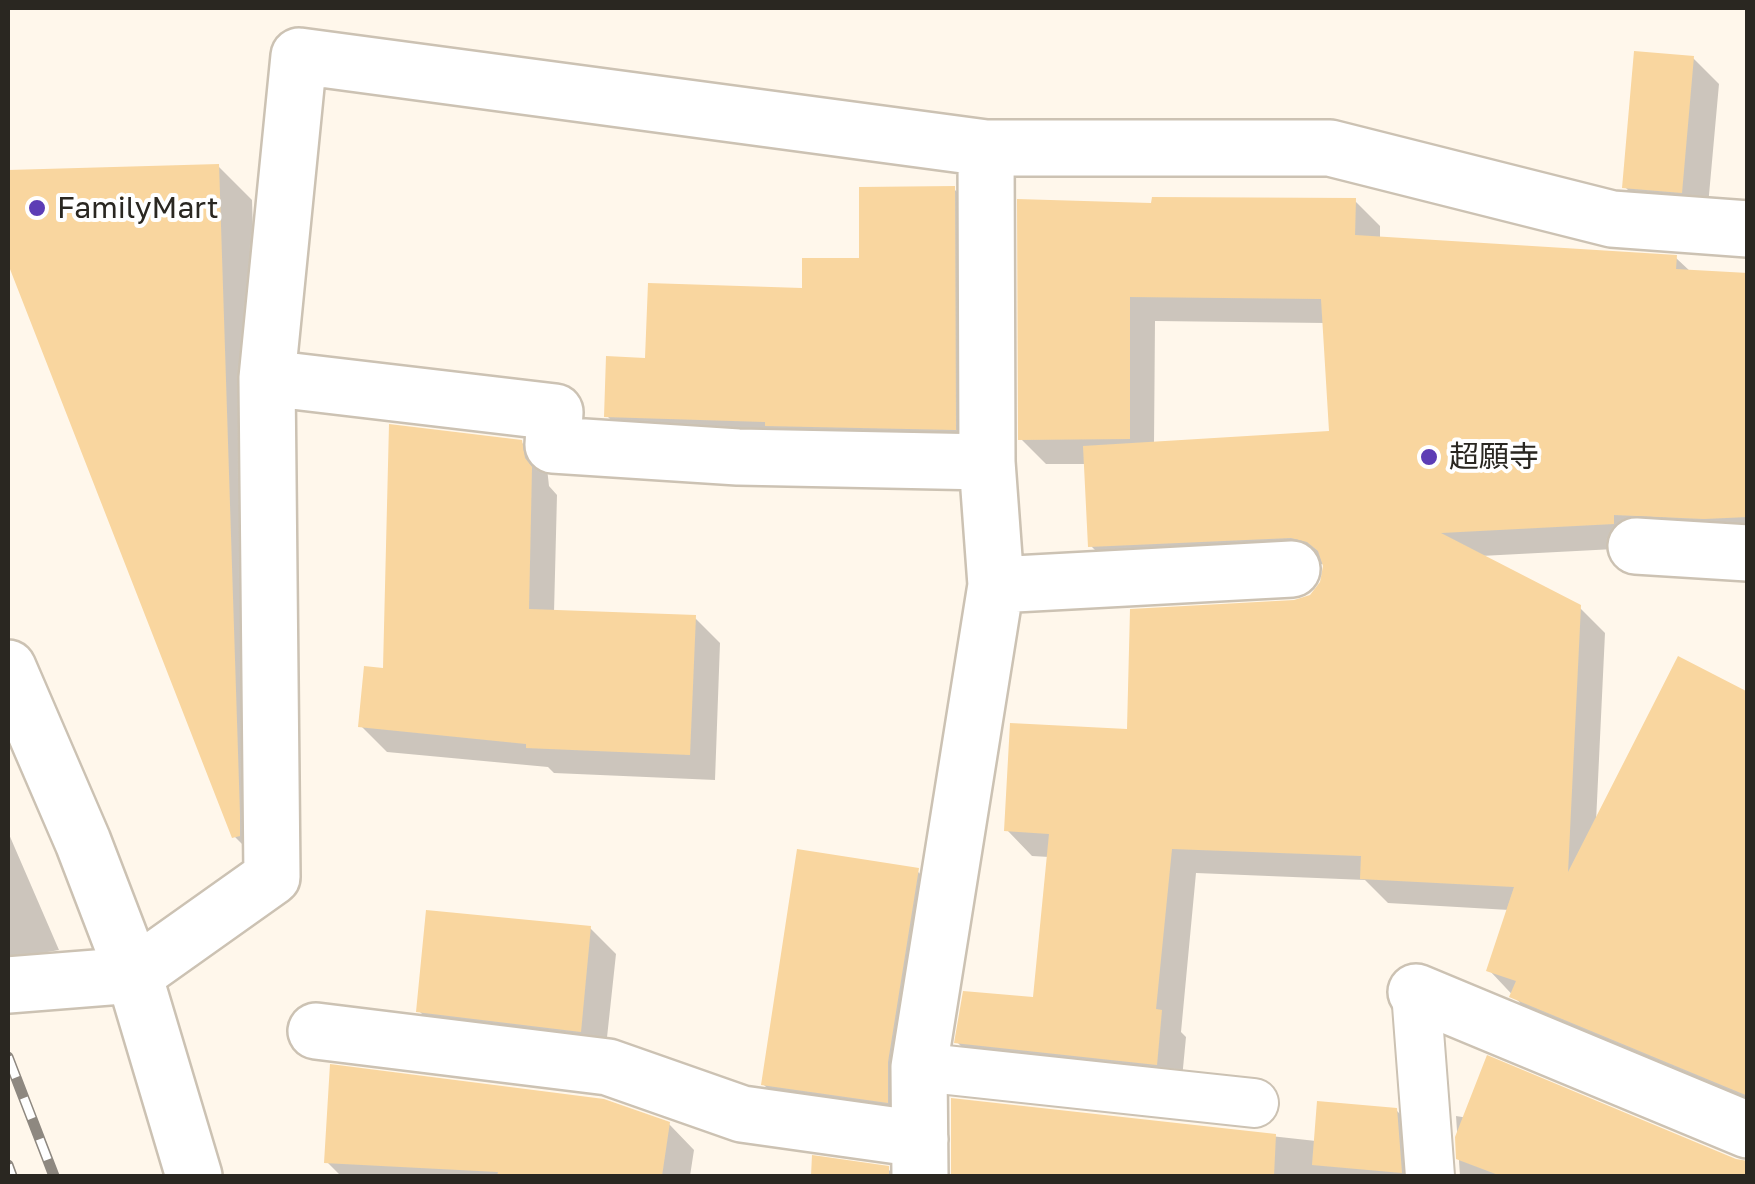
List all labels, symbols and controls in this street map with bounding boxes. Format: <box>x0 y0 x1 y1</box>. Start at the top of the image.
place label: FamilyMart <box>57 190 219 226</box>
marker: FamilyMart <box>26 197 48 219</box>
place label: 超願寺 <box>1449 439 1539 475</box>
marker: 超願寺 <box>1418 446 1440 468</box>

